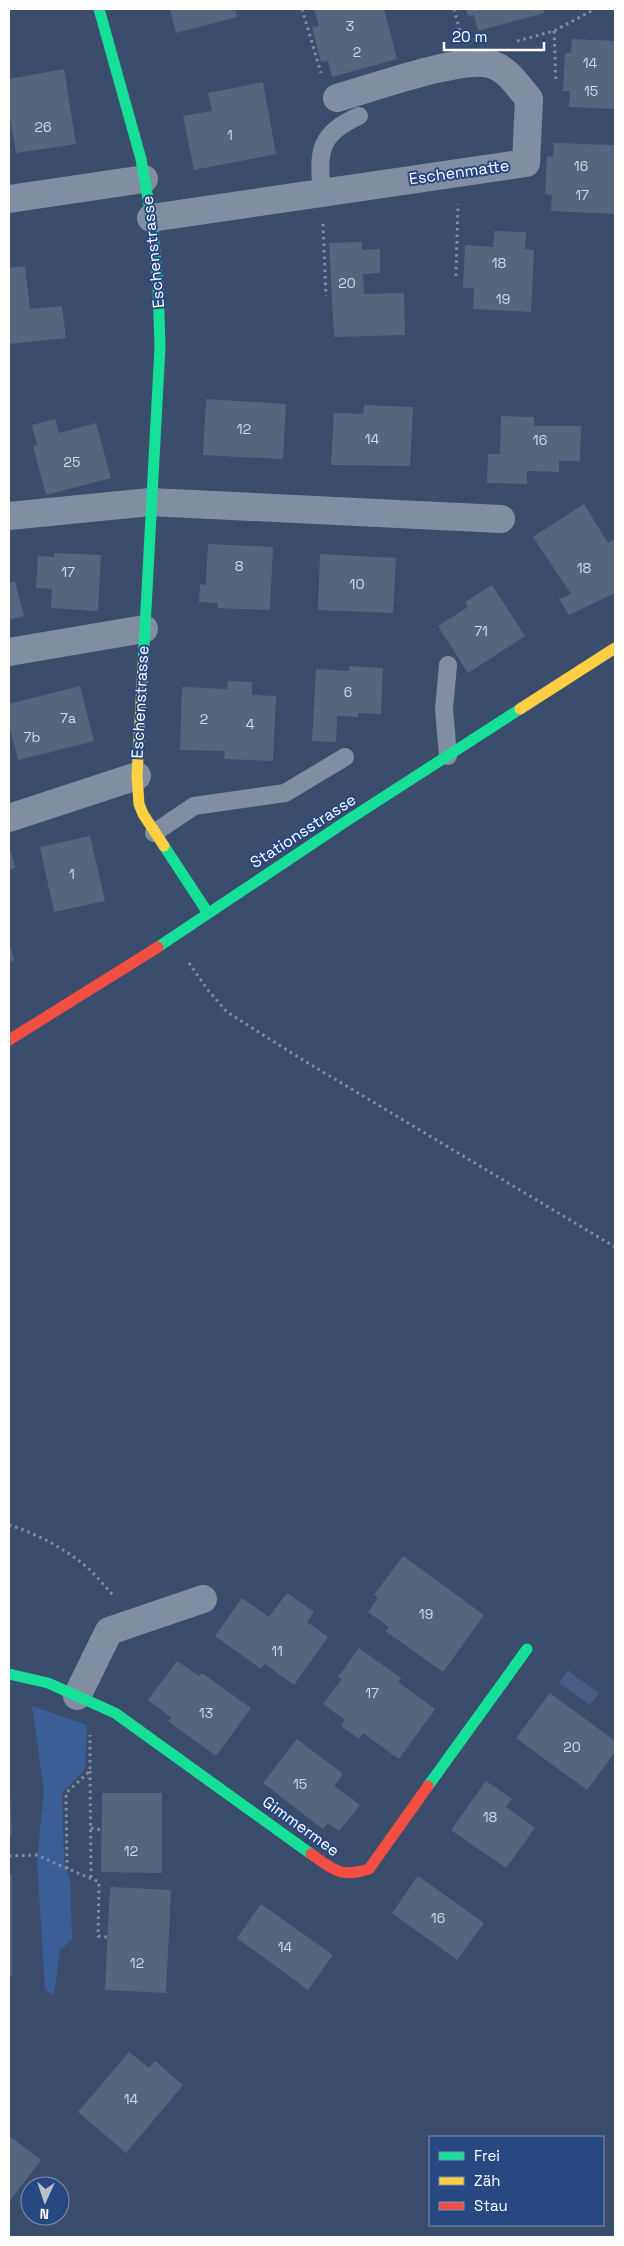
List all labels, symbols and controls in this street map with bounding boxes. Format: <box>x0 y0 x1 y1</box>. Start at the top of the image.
house number: 3 <box>346 17 354 35</box>
scale bar <box>444 20 544 52</box>
text: 20 m <box>452 27 487 46</box>
house number: 2 <box>353 43 361 61</box>
house number: 14 <box>583 54 598 72</box>
house number: 15 <box>584 82 598 100</box>
house number: 26 <box>34 118 52 136</box>
house number: 1 <box>227 126 233 144</box>
street label: Eschenmatte <box>408 155 510 189</box>
house number: 16 <box>574 157 588 175</box>
house number: 17 <box>575 186 589 204</box>
street label: Eschenstrasse <box>137 195 169 309</box>
house number: 18 <box>492 254 507 272</box>
house number: 20 <box>338 274 356 292</box>
house number: 19 <box>496 290 510 308</box>
house number: 12 <box>237 420 251 438</box>
house number: 14 <box>365 430 380 448</box>
house number: 16 <box>533 431 547 449</box>
house number: 25 <box>64 453 80 471</box>
house number: 8 <box>235 557 244 575</box>
house number: 18 <box>577 559 592 577</box>
house number: 17 <box>61 563 75 581</box>
house number: 10 <box>350 575 364 593</box>
house number: 71 <box>474 622 488 640</box>
street label: Eschenstrasse <box>127 645 153 759</box>
house number: 6 <box>344 683 352 701</box>
house number: 7a <box>60 709 76 727</box>
house number: 2 <box>200 710 208 728</box>
house number: 4 <box>246 715 255 733</box>
house number: 7b <box>24 728 40 746</box>
street label: Stationsstrasse <box>246 789 360 873</box>
house number: 1 <box>69 865 75 883</box>
house number: 19 <box>419 1605 433 1623</box>
house number: 11 <box>271 1642 283 1660</box>
house number: 17 <box>365 1684 379 1702</box>
house number: 13 <box>199 1704 213 1722</box>
house number: 20 <box>563 1738 581 1756</box>
house number: 15 <box>293 1775 307 1793</box>
street label: Gimmermee <box>258 1791 344 1861</box>
house number: 18 <box>483 1808 498 1826</box>
house number: 12 <box>124 1842 138 1860</box>
house number: 16 <box>431 1909 445 1927</box>
house number: 14 <box>278 1938 293 1956</box>
house number: 12 <box>130 1954 144 1972</box>
house number: 14 <box>124 2090 139 2108</box>
legend <box>429 2136 604 2226</box>
text: Frei <box>474 2146 500 2165</box>
text: Zäh <box>474 2171 500 2190</box>
north arrow <box>20 2176 70 2226</box>
text: Stau <box>474 2196 508 2215</box>
text: N <box>39 2205 49 2223</box>

